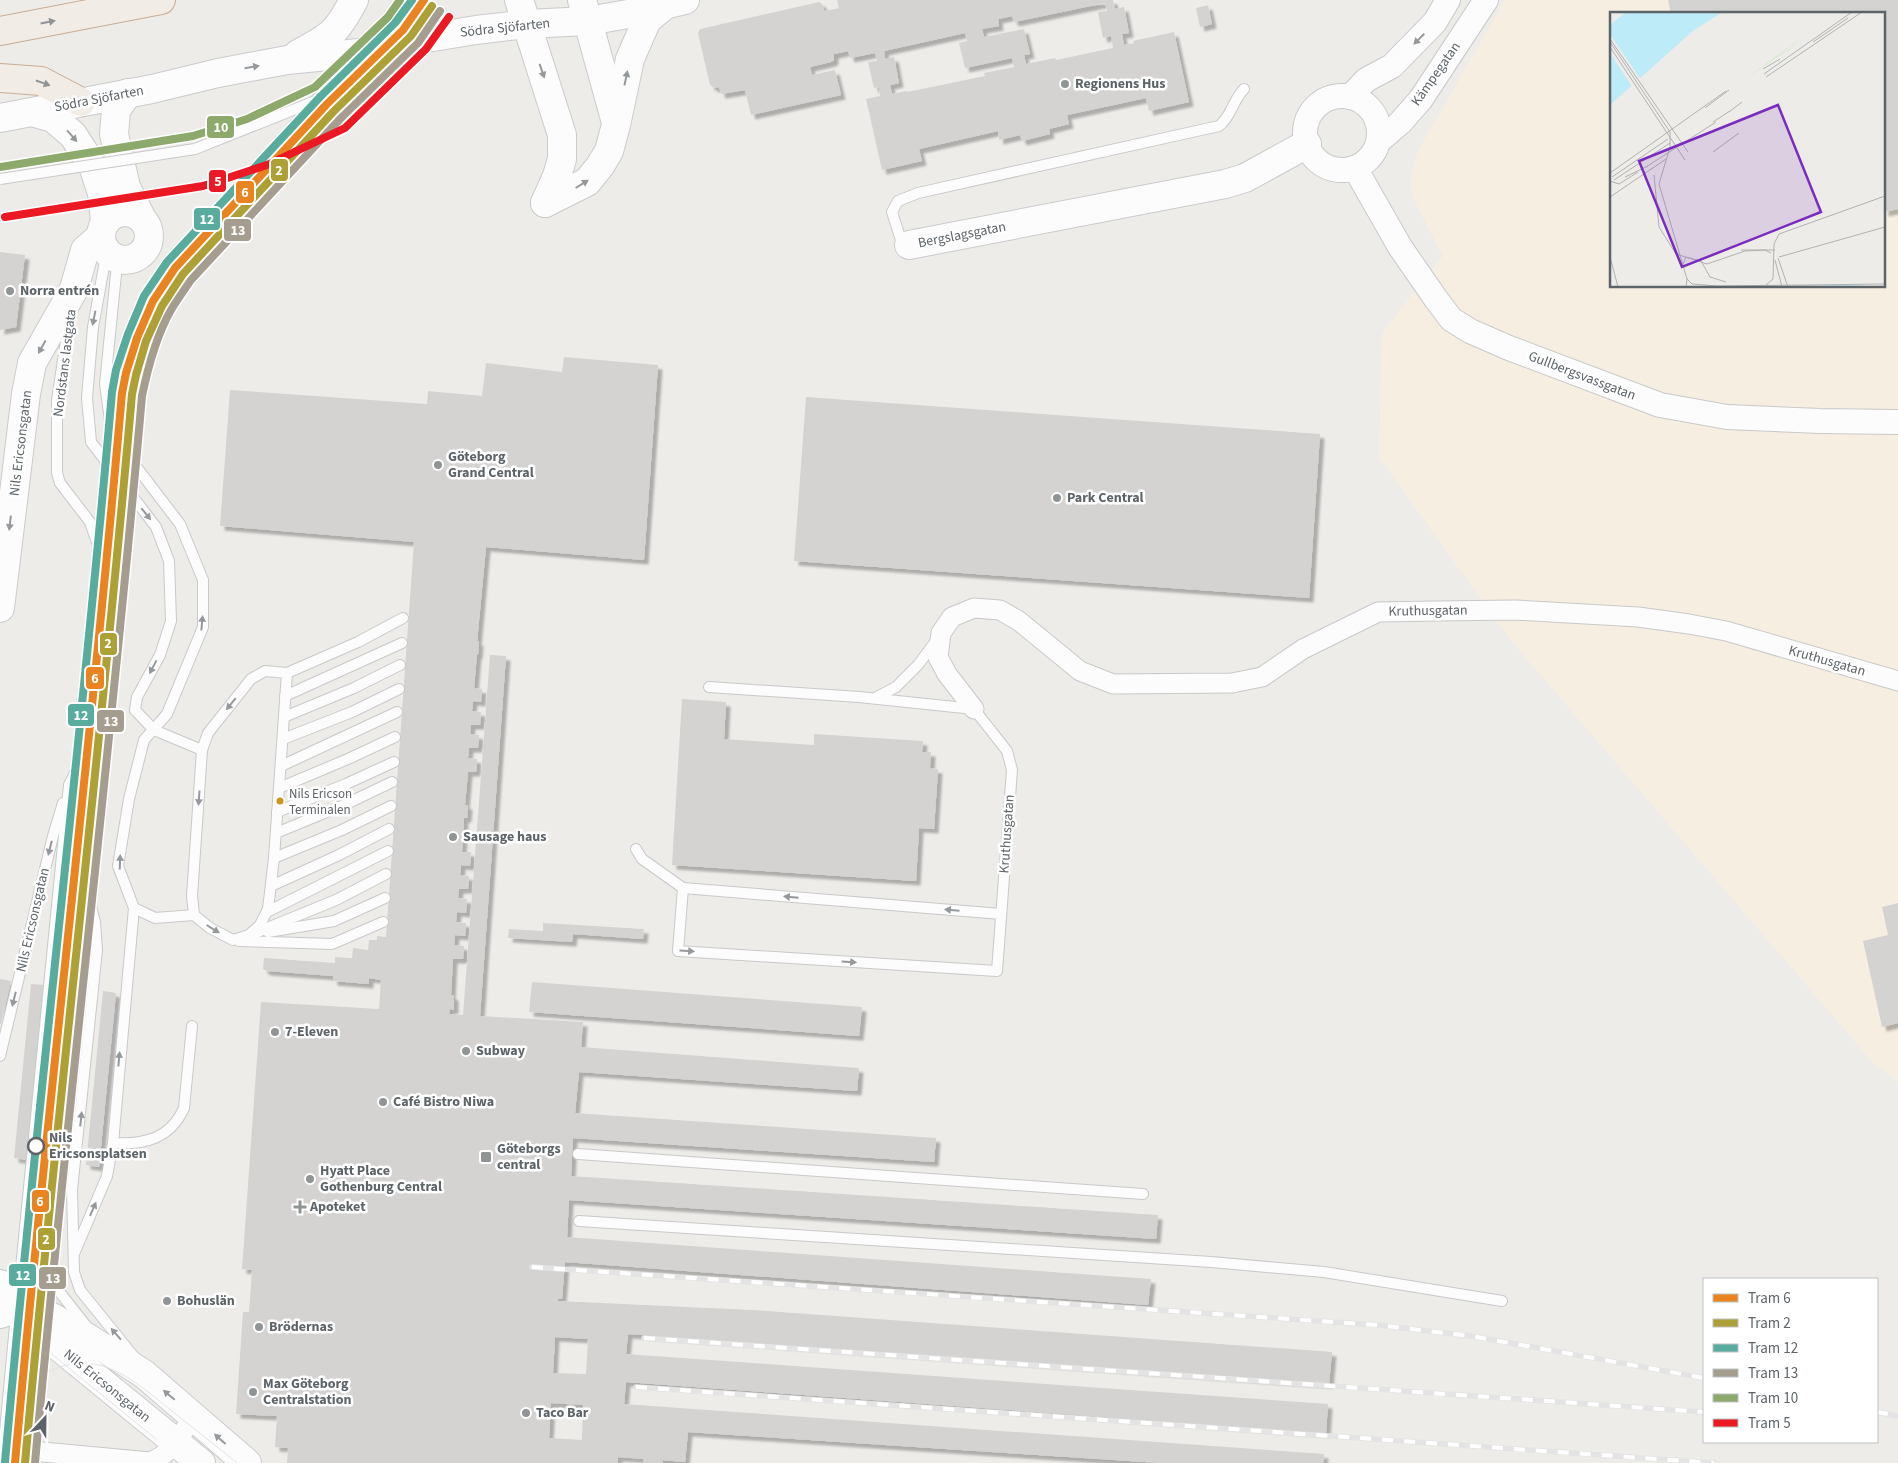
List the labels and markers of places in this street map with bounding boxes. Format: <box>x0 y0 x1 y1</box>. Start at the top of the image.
place label: Regionens Hus <box>1075 74 1166 94</box>
marker: Regionens Hus <box>1059 78 1071 90</box>
place label: Norra entrén <box>20 281 99 301</box>
marker: Norra entrén <box>4 285 16 297</box>
place label: Göteborg Grand Central <box>448 447 534 483</box>
marker: Göteborg Grand Central <box>432 459 444 471</box>
place label: Park Central <box>1067 488 1144 508</box>
marker: Park Central <box>1051 492 1063 504</box>
place label: Nils Ericson Terminalen <box>289 785 352 819</box>
marker: Nils Ericson Terminalen <box>275 796 285 806</box>
place label: Sausage haus <box>463 827 547 847</box>
marker: Sausage haus <box>447 831 459 843</box>
place label: 7-Eleven <box>285 1022 338 1042</box>
marker: 7-Eleven <box>269 1026 281 1038</box>
place label: Subway <box>476 1041 526 1061</box>
marker: Subway <box>460 1045 472 1057</box>
place label: Café Bistro Niwa <box>393 1092 494 1112</box>
marker: Café Bistro Niwa <box>377 1096 389 1108</box>
place label: Nils Ericsonsplatsen <box>49 1128 147 1164</box>
marker: Nils Ericsonsplatsen <box>27 1137 45 1155</box>
place label: Göteborgs central <box>497 1139 561 1175</box>
marker: Göteborgs central <box>479 1150 493 1164</box>
place label: Hyatt Place Gothenburg Central <box>320 1161 442 1197</box>
marker: Hyatt Place Gothenburg Central <box>304 1173 316 1185</box>
place label: Apoteket <box>309 1197 366 1217</box>
marker: Apoteket <box>294 1201 306 1213</box>
place label: Bohuslän <box>177 1291 235 1311</box>
marker: Bohuslän <box>161 1295 173 1307</box>
place label: Brödernas <box>269 1317 333 1337</box>
marker: Brödernas <box>253 1321 265 1333</box>
place label: Max Göteborg Centralstation <box>263 1374 351 1410</box>
marker: Max Göteborg Centralstation <box>247 1386 259 1398</box>
place label: Taco Bar <box>536 1403 589 1423</box>
marker: Taco Bar <box>520 1407 532 1419</box>

